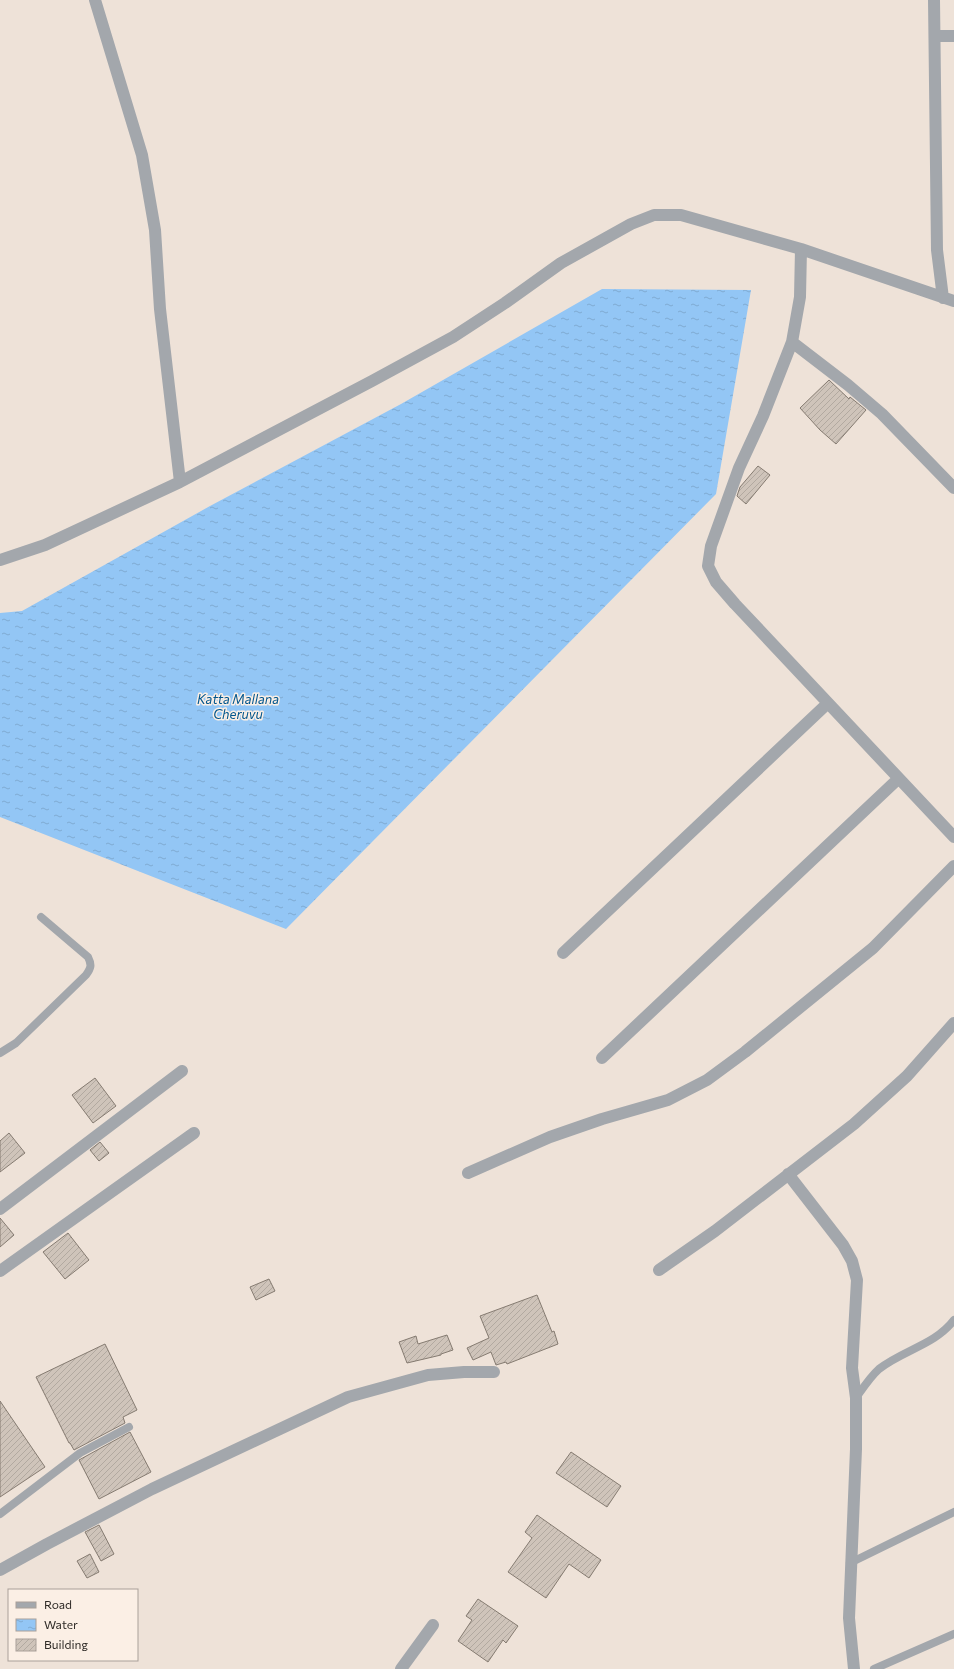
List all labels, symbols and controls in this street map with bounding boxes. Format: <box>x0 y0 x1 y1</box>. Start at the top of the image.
water label: Katta Mallana Cheruvu <box>197 691 279 722</box>
legend <box>8 1589 138 1661</box>
text: Road <box>44 1597 72 1611</box>
text: Water <box>44 1617 78 1631</box>
text: Building <box>44 1637 88 1651</box>

